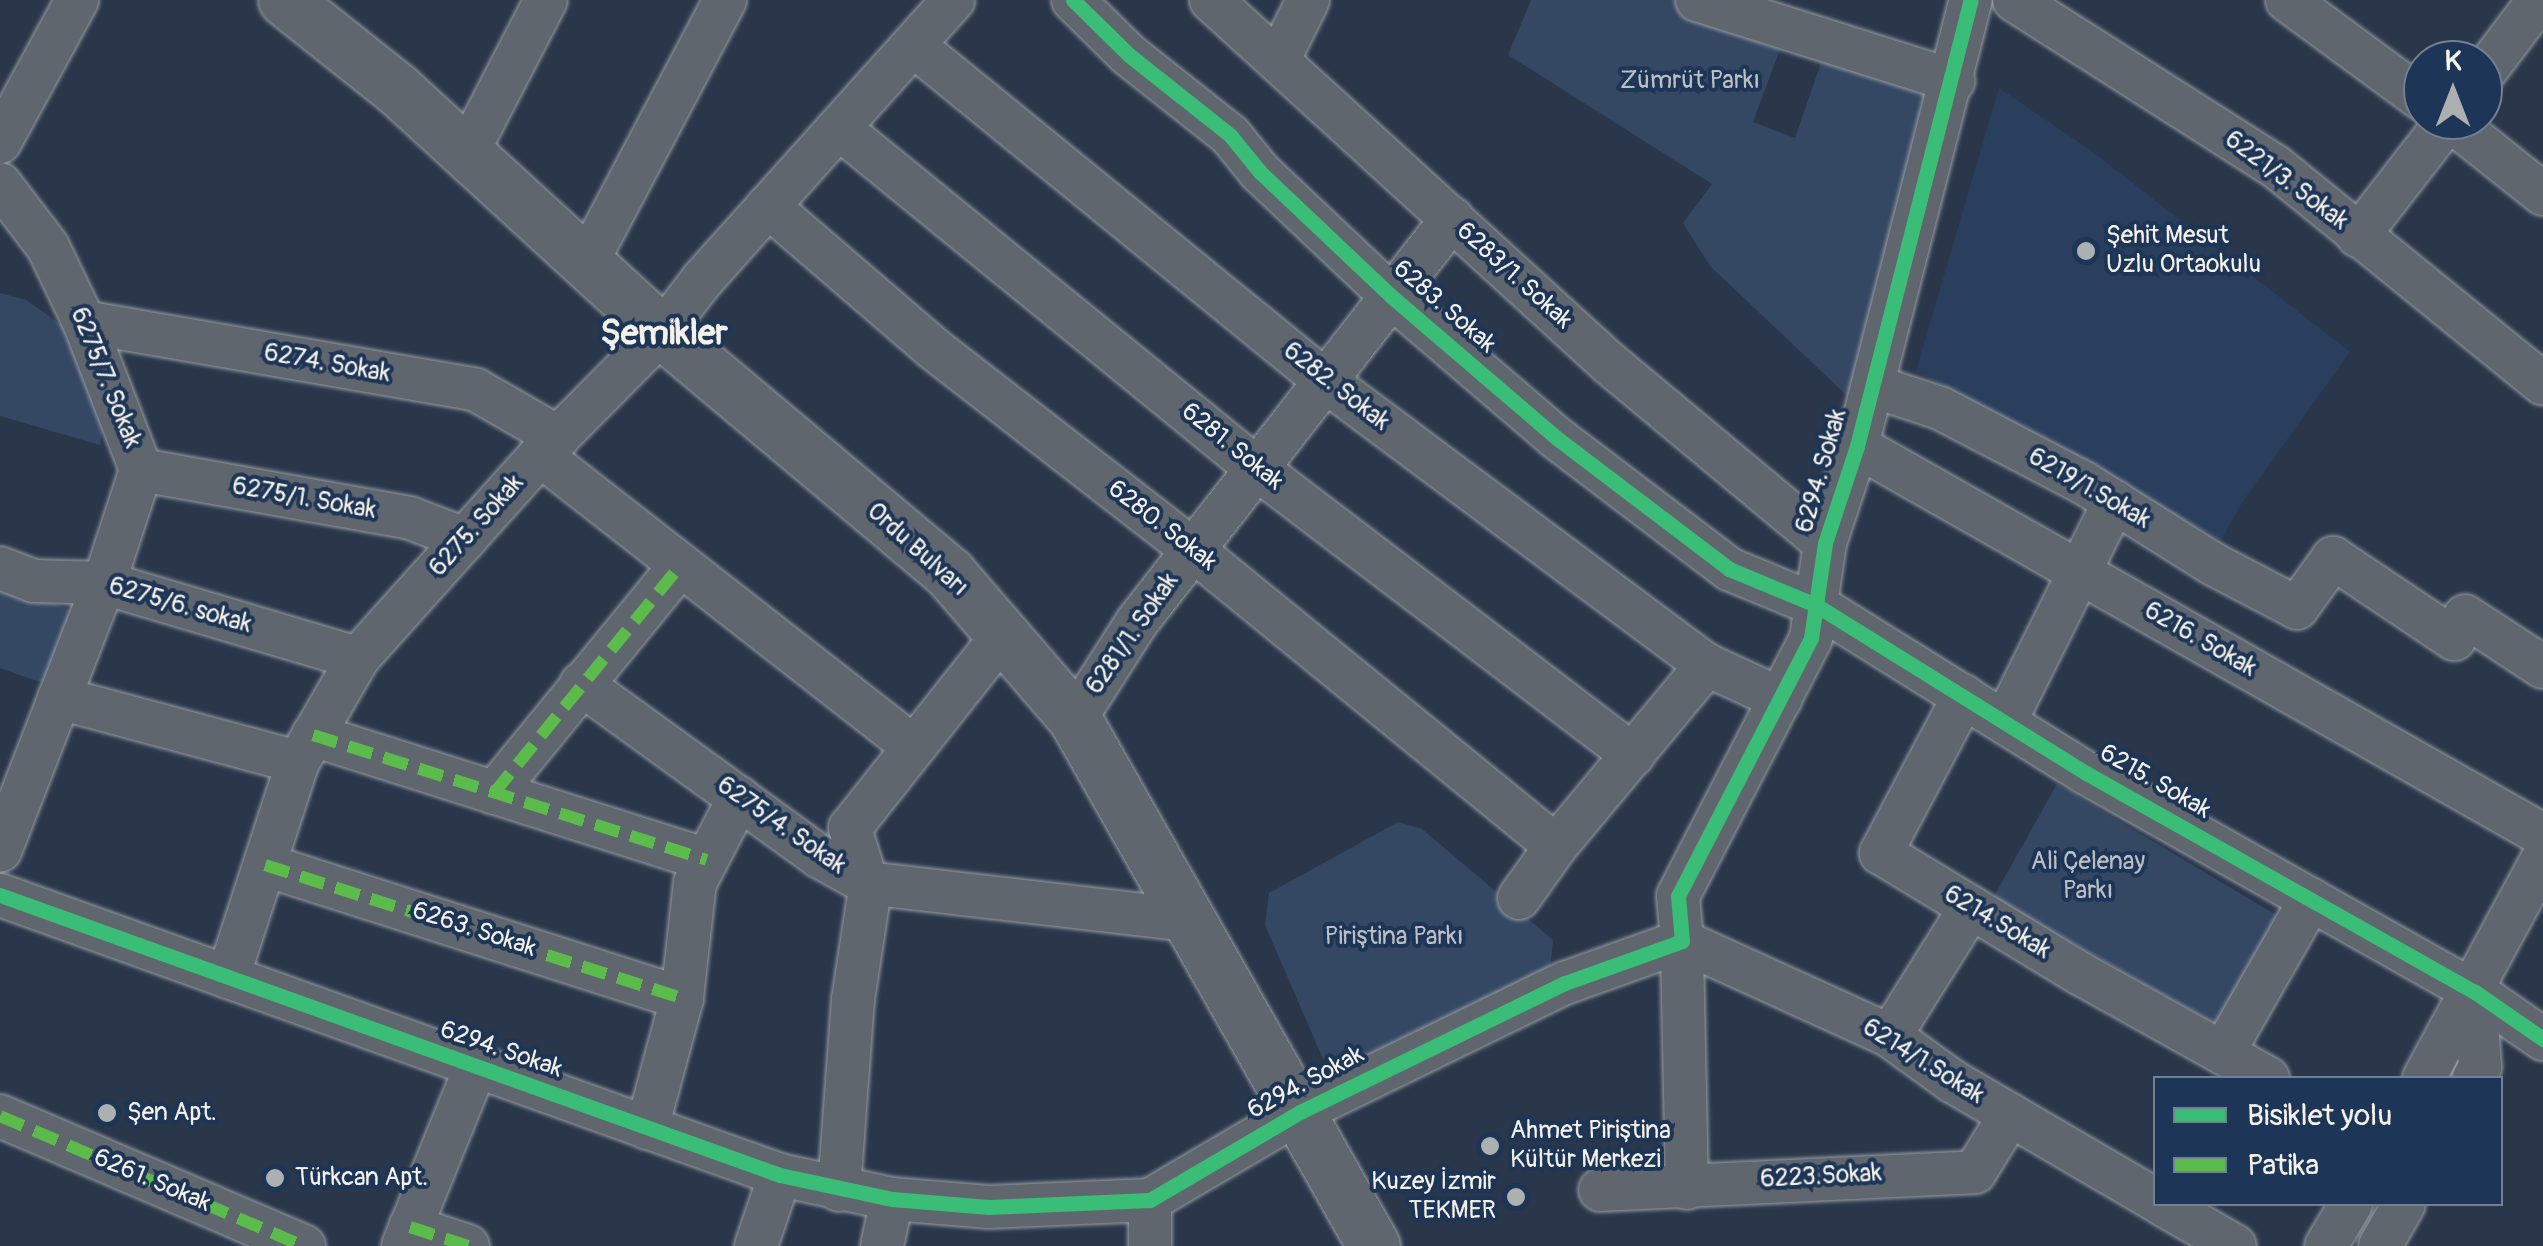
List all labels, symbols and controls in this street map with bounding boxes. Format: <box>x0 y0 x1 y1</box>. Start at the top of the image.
north arrow <box>2403 40 2503 140</box>
text: K <box>2445 44 2461 79</box>
park label: Zümrüt Parkı <box>1620 66 1760 96</box>
street label: 6221/3. Sokak <box>2218 125 2354 237</box>
street label: 6283/1. Sokak <box>1450 216 1578 336</box>
place label: Şehit Mesut Uzlu Ortaokulu <box>2106 222 2261 281</box>
marker: Şehit Mesut Uzlu Ortaokulu <box>2075 240 2097 262</box>
street label: 6283. Sokak <box>1386 254 1502 360</box>
street label: 6275/7. Sokak <box>63 303 147 453</box>
district label: Şemikler <box>600 312 728 354</box>
street label: 6282. Sokak <box>1277 336 1395 438</box>
street label: 6274. Sokak <box>262 338 392 390</box>
street label: 6281. Sokak <box>1175 397 1289 497</box>
street label: 6294. Sokak <box>1790 406 1854 536</box>
street label: 6219/1.Sokak <box>2023 442 2155 536</box>
street label: 6275. Sokak <box>423 469 531 583</box>
street label: 6275/1. Sokak <box>230 472 378 526</box>
street label: 6280. Sokak <box>1102 474 1222 578</box>
street label: Ordu Bulvarı <box>860 497 974 603</box>
street label: 6281/1. Sokak <box>1080 568 1186 700</box>
street label: 6275/6. sokak <box>105 571 255 641</box>
street label: 6216. Sokak <box>2139 596 2261 684</box>
street label: 6215. Sokak <box>2094 738 2216 826</box>
street label: 6275/4. Sokak <box>711 771 851 881</box>
park label: Ali Çelenay Parkı <box>2031 848 2145 907</box>
street label: 6214.Sokak <box>1938 880 2056 966</box>
street label: 6263. Sokak <box>408 896 540 964</box>
park label: Piriştina Parkı <box>1325 922 1463 952</box>
street label: 6214/1.Sokak <box>1857 1013 1989 1111</box>
street label: 6294. Sokak <box>436 1015 566 1085</box>
street label: 6294. Sokak <box>1243 1040 1369 1126</box>
legend <box>2153 1076 2503 1206</box>
text: Bisiklet yolu <box>2247 1097 2392 1134</box>
place label: Şen Apt. <box>127 1098 217 1128</box>
marker: Şen Apt. <box>96 1102 118 1124</box>
place label: Ahmet Piriştina Kültür Merkezi <box>1510 1117 1671 1176</box>
marker: Ahmet Piriştina Kültür Merkezi <box>1479 1135 1501 1157</box>
street label: 6261. Sokak <box>89 1143 215 1219</box>
text: Patika <box>2247 1147 2319 1184</box>
street label: 6223.Sokak <box>1759 1159 1883 1195</box>
place label: Türkcan Apt. <box>295 1163 428 1193</box>
marker: Türkcan Apt. <box>264 1167 286 1189</box>
place label: Kuzey İzmir TEKMER <box>1371 1168 1496 1227</box>
marker: Kuzey İzmir TEKMER <box>1505 1186 1527 1208</box>

